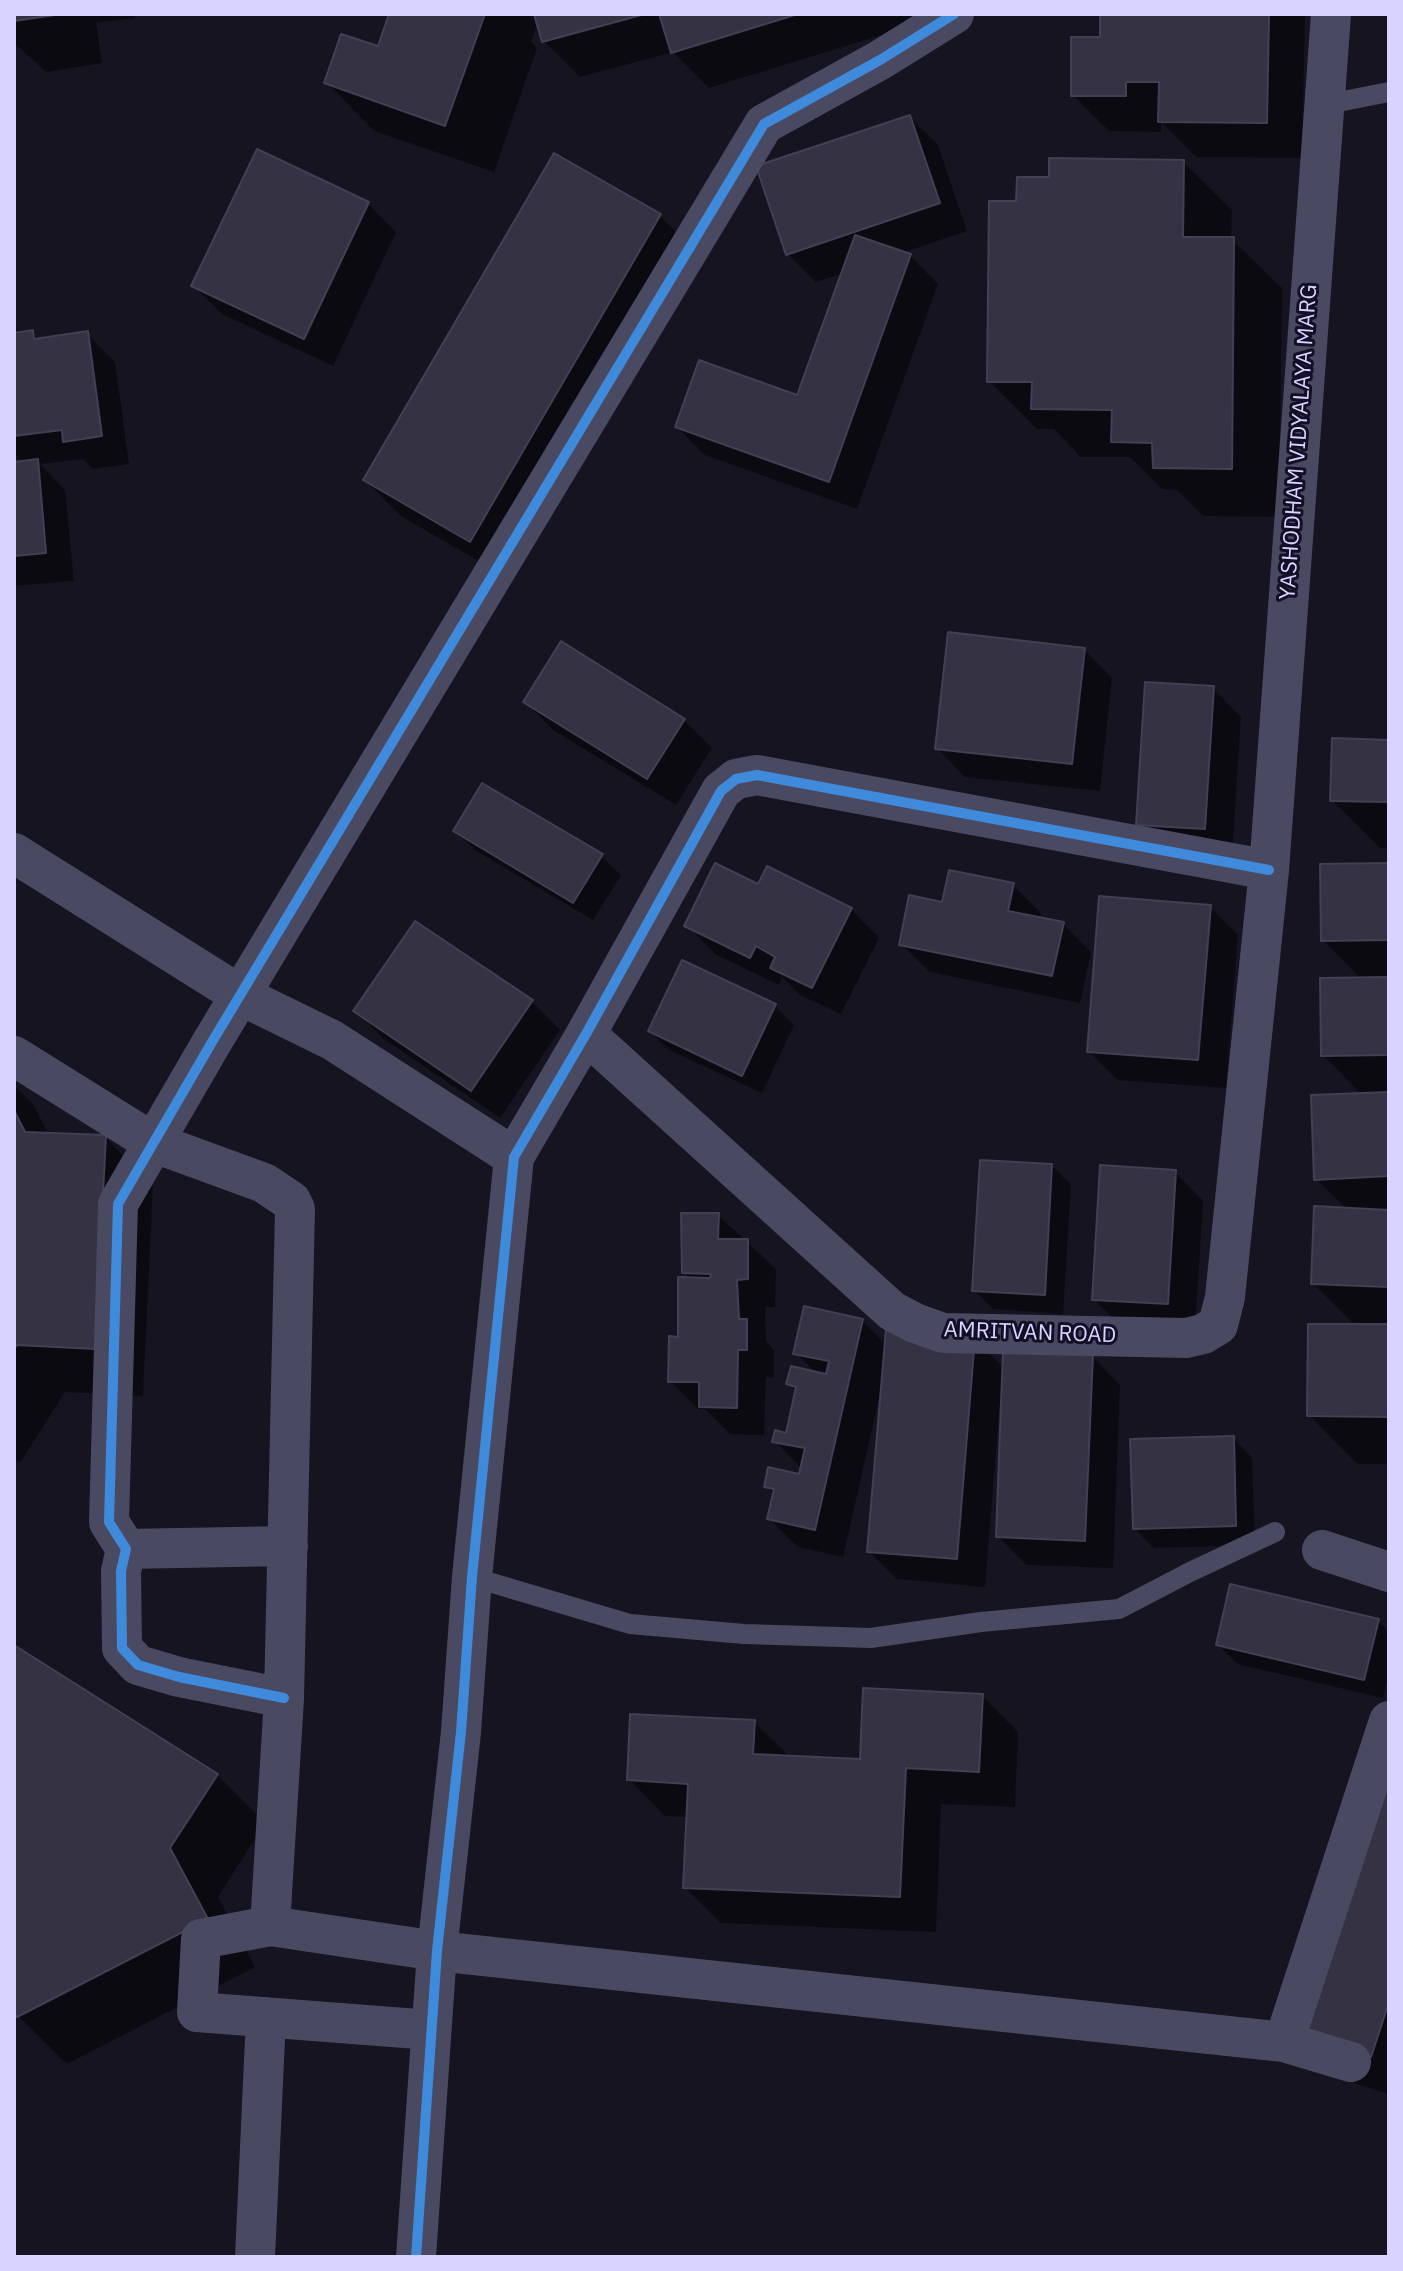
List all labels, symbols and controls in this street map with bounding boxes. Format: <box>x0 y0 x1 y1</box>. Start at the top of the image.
street label: YASHODHAM VIDYALAYA MARG <box>1275 283 1323 601</box>
street label: AMRITVAN ROAD <box>943 1317 1117 1349</box>

